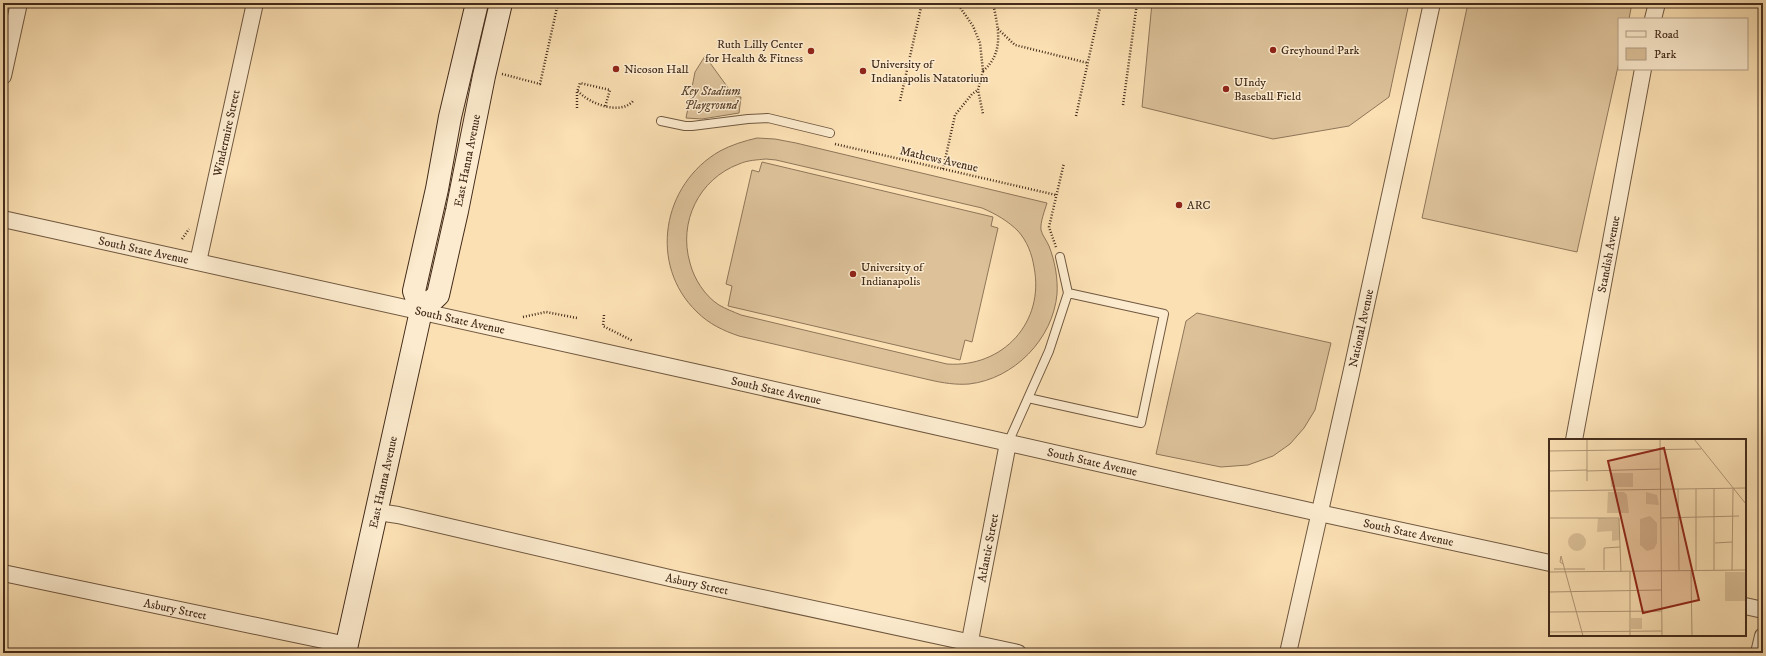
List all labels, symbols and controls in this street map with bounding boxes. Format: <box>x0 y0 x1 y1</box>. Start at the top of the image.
legend <box>1618 18 1748 70</box>
text: Road <box>1654 27 1679 42</box>
place label: Ruth Lilly Center for Health & Fitness <box>705 37 804 66</box>
place label: Greyhound Park <box>1281 43 1360 58</box>
marker: Greyhound Park <box>1268 45 1278 55</box>
marker: Ruth Lilly Center for Health & Fitness <box>806 46 816 56</box>
text: Park <box>1654 47 1676 62</box>
place label: University of Indianapolis Natatorium <box>871 57 988 86</box>
place label: Nicoson Hall <box>624 62 689 77</box>
marker: Nicoson Hall <box>611 64 621 74</box>
marker: University of Indianapolis Natatorium <box>858 66 868 76</box>
place label: UIndy Baseball Field <box>1234 75 1301 104</box>
park label: Key Stadium Playground <box>680 84 741 113</box>
marker: UIndy Baseball Field <box>1221 84 1231 94</box>
street label: Windermire Street <box>210 88 244 179</box>
street label: East Hanna Avenue <box>451 113 484 208</box>
street label: Mathews Avenue <box>898 143 980 176</box>
place label: ARC <box>1187 198 1211 213</box>
marker: ARC <box>1174 200 1184 210</box>
street label: Standish Avenue <box>1595 214 1624 294</box>
street label: South State Avenue <box>97 233 190 268</box>
place label: University of Indianapolis <box>861 260 925 289</box>
marker: University of Indianapolis <box>848 269 858 279</box>
street label: National Avenue <box>1346 288 1377 369</box>
street label: South State Avenue <box>413 303 506 338</box>
street label: South State Avenue <box>730 373 823 408</box>
street label: East Hanna Avenue <box>366 435 401 530</box>
inset map <box>1549 439 1746 636</box>
street label: South State Avenue <box>1046 445 1139 480</box>
street label: Atlantic Street <box>974 512 1002 584</box>
street label: South State Avenue <box>1362 516 1455 550</box>
street label: Asbury Street <box>664 570 730 599</box>
street label: Asbury Street <box>142 596 208 623</box>

